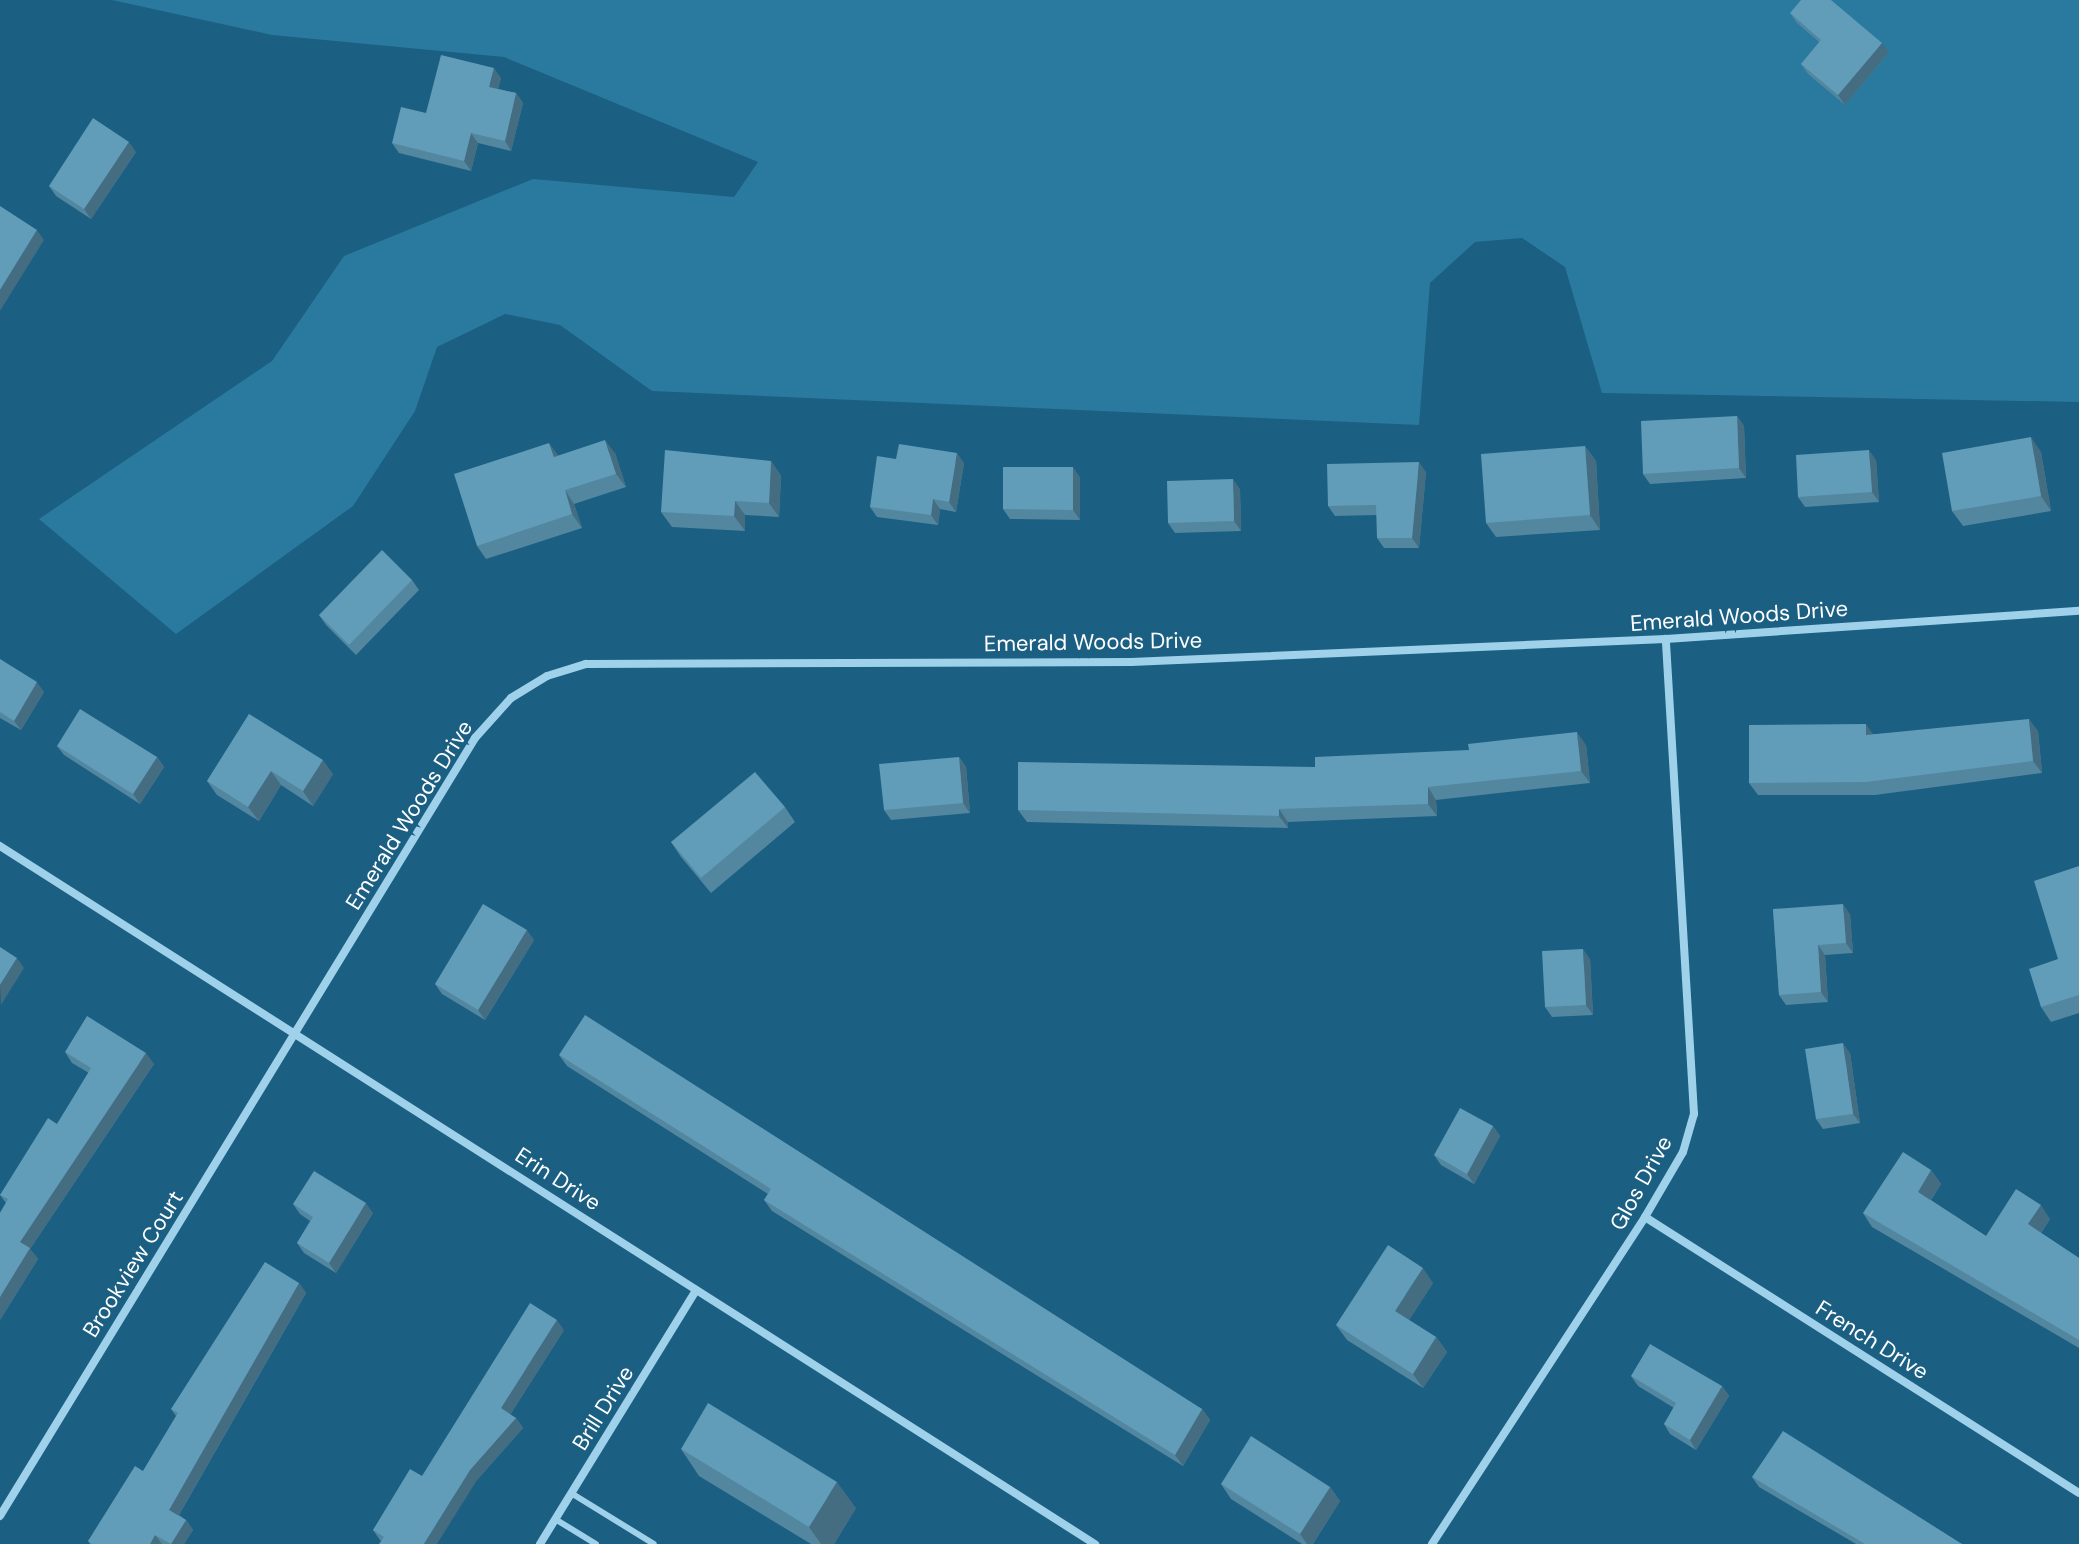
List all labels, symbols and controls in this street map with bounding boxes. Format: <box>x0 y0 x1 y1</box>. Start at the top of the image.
street label: Emerald Woods Drive <box>1629 595 1849 637</box>
street label: Emerald Woods Drive <box>984 627 1202 657</box>
street label: Emerald Woods Drive <box>340 715 478 915</box>
street label: Glos Drive <box>1604 1131 1678 1235</box>
street label: Erin Drive <box>510 1142 606 1216</box>
street label: Brookview Court <box>77 1186 189 1342</box>
street label: French Drive <box>1811 1295 1933 1385</box>
street label: Brill Drive <box>567 1361 639 1455</box>

